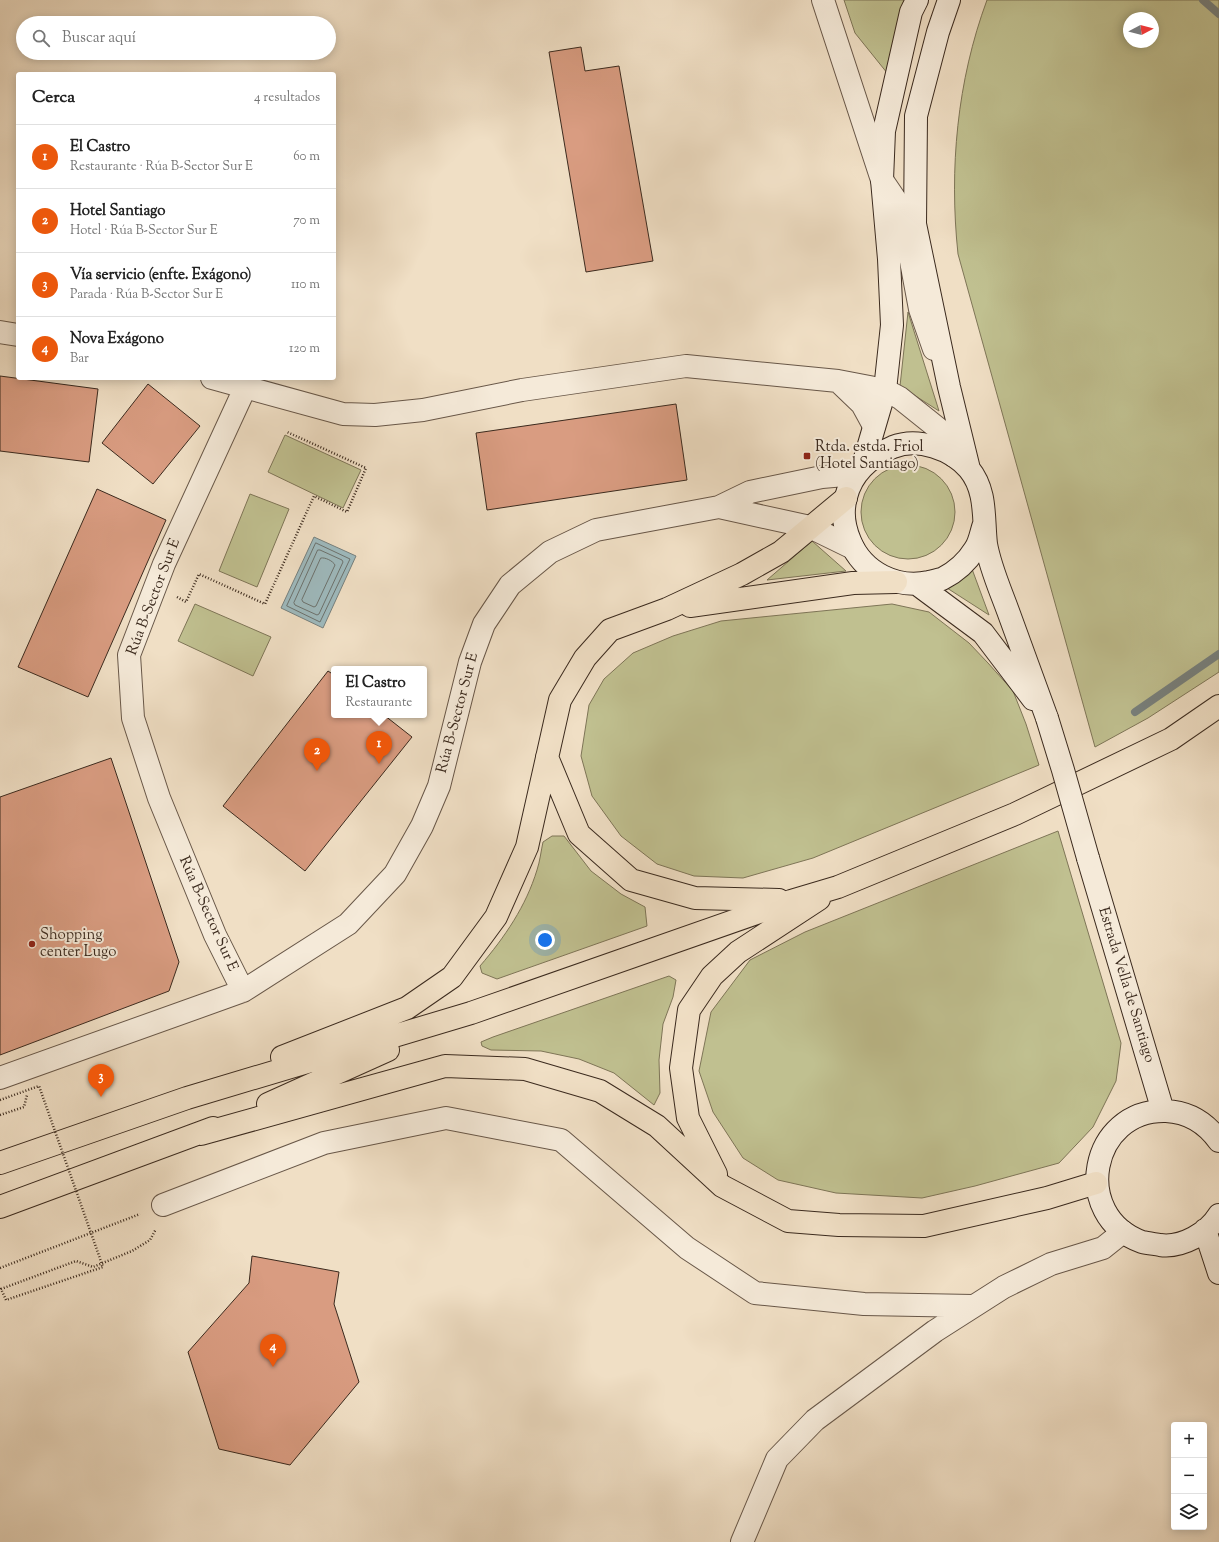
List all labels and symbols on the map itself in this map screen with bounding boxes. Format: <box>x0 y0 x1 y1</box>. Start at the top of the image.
north arrow <box>1123 12 1159 48</box>
place label: Rtda. estda. Friol (Hotel Santiago) <box>815 437 924 475</box>
marker: Rtda. estda. Friol (Hotel Santiago) <box>802 451 812 461</box>
street label: Rúa B-Sector Sur E <box>122 535 186 659</box>
street label: Rúa B-Sector Sur E <box>432 650 484 776</box>
pin: 1 <box>366 731 392 764</box>
pin: 2 <box>304 738 330 771</box>
street label: Rúa B-Sector Sur E <box>173 853 243 975</box>
street label: Estrada Vella de Santiago <box>1092 905 1160 1065</box>
place label: Shopping center Lugo <box>40 925 117 963</box>
your location <box>535 930 555 950</box>
marker: Shopping center Lugo <box>27 939 37 949</box>
pin: 3 <box>88 1064 114 1097</box>
pin: 4 <box>260 1334 286 1367</box>

